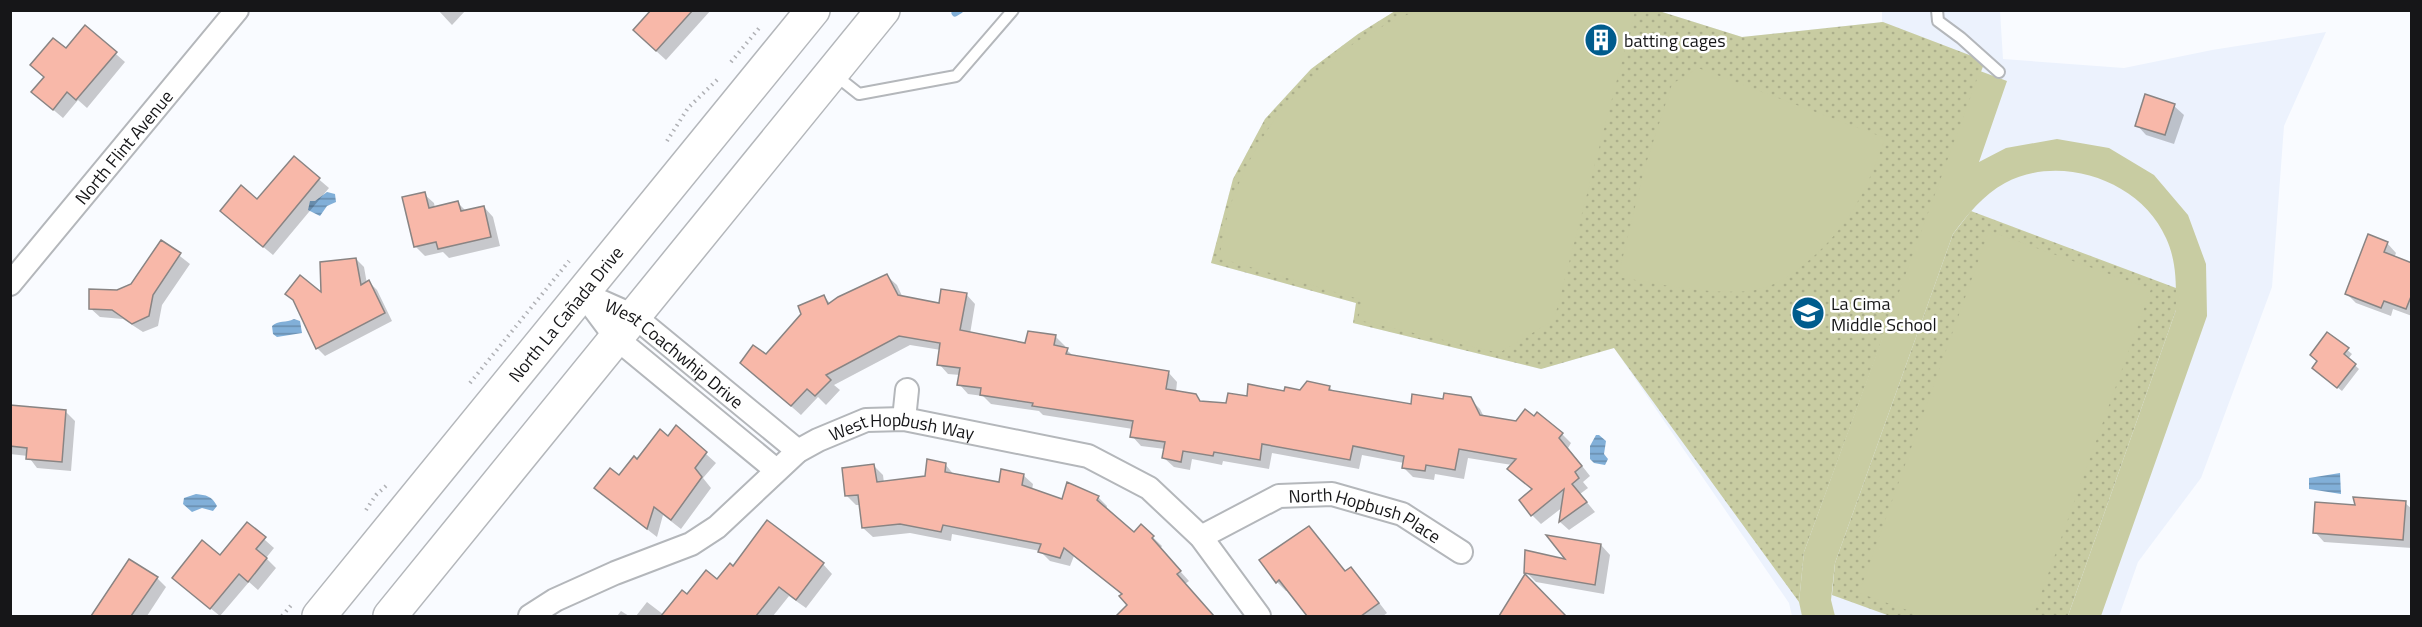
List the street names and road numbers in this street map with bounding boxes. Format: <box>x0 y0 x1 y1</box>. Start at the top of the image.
street label: North Flint Avenue <box>68 84 179 210</box>
street label: North La Cañada Drive <box>502 240 629 388</box>
street label: West Coachwhip Drive <box>601 291 750 415</box>
street label: West Hopbush Way <box>825 405 977 448</box>
street label: North Hopbush Place <box>1288 480 1447 549</box>

